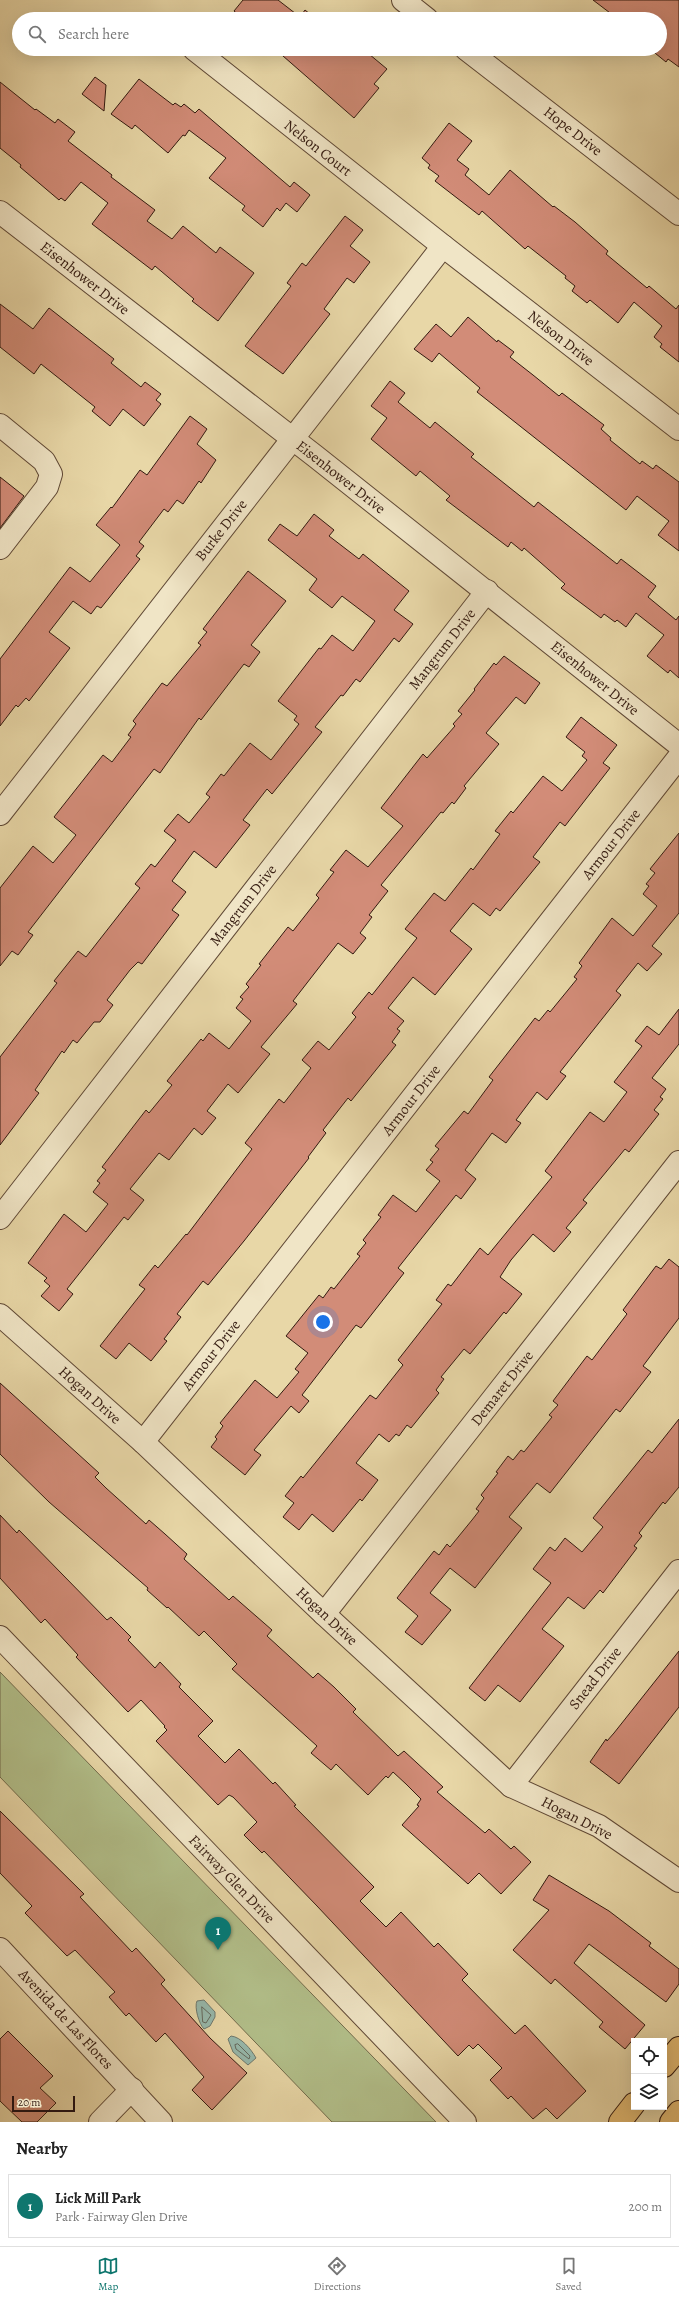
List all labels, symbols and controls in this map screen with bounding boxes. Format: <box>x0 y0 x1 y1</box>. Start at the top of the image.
search box <box>12 12 667 56</box>
icon: search <box>26 23 48 45</box>
text: Search here <box>58 24 129 44</box>
street label: Hope Drive <box>539 102 607 161</box>
street label: Nelson Court <box>280 115 356 181</box>
street label: Eisenhower Drive <box>36 237 134 319</box>
street label: Nelson Drive <box>524 306 599 370</box>
street label: Eisenhower Drive <box>292 436 390 518</box>
street label: Burke Drive <box>191 495 252 565</box>
street label: Mangrum Drive <box>404 604 480 694</box>
street label: Eisenhower Drive <box>547 636 644 720</box>
street label: Armour Drive <box>576 804 645 884</box>
street label: Mangrum Drive <box>205 860 281 950</box>
street label: Armour Drive <box>376 1060 445 1140</box>
your location <box>313 1312 333 1332</box>
street label: Armour Drive <box>176 1315 245 1395</box>
street label: Demaret Drive <box>466 1346 538 1430</box>
street label: Hogan Drive <box>54 1362 126 1429</box>
street label: Hogan Drive <box>292 1582 362 1650</box>
street label: Snead Drive <box>564 1642 626 1713</box>
street label: Hogan Drive <box>538 1791 616 1845</box>
street label: Fairway Glen Drive <box>185 1830 280 1928</box>
pin: 1 <box>205 1917 231 1950</box>
street label: Avenida de Las Flores <box>13 1964 118 2074</box>
map controls <box>631 2038 667 2110</box>
button: locate <box>631 2038 667 2074</box>
button: layers <box>631 2074 667 2110</box>
scale bar <box>12 2094 75 2113</box>
text: 20 m <box>18 2095 40 2110</box>
text: Nearby <box>16 2137 67 2160</box>
text: Lick Mill Park <box>55 2188 141 2208</box>
text: 1 <box>28 2198 32 2215</box>
text: 200 m <box>629 2198 662 2215</box>
text: Park · Fairway Glen Drive <box>55 2208 188 2225</box>
tab: Map <box>97 2255 119 2294</box>
tab: Directions <box>314 2255 361 2294</box>
tab: Saved <box>556 2255 582 2294</box>

